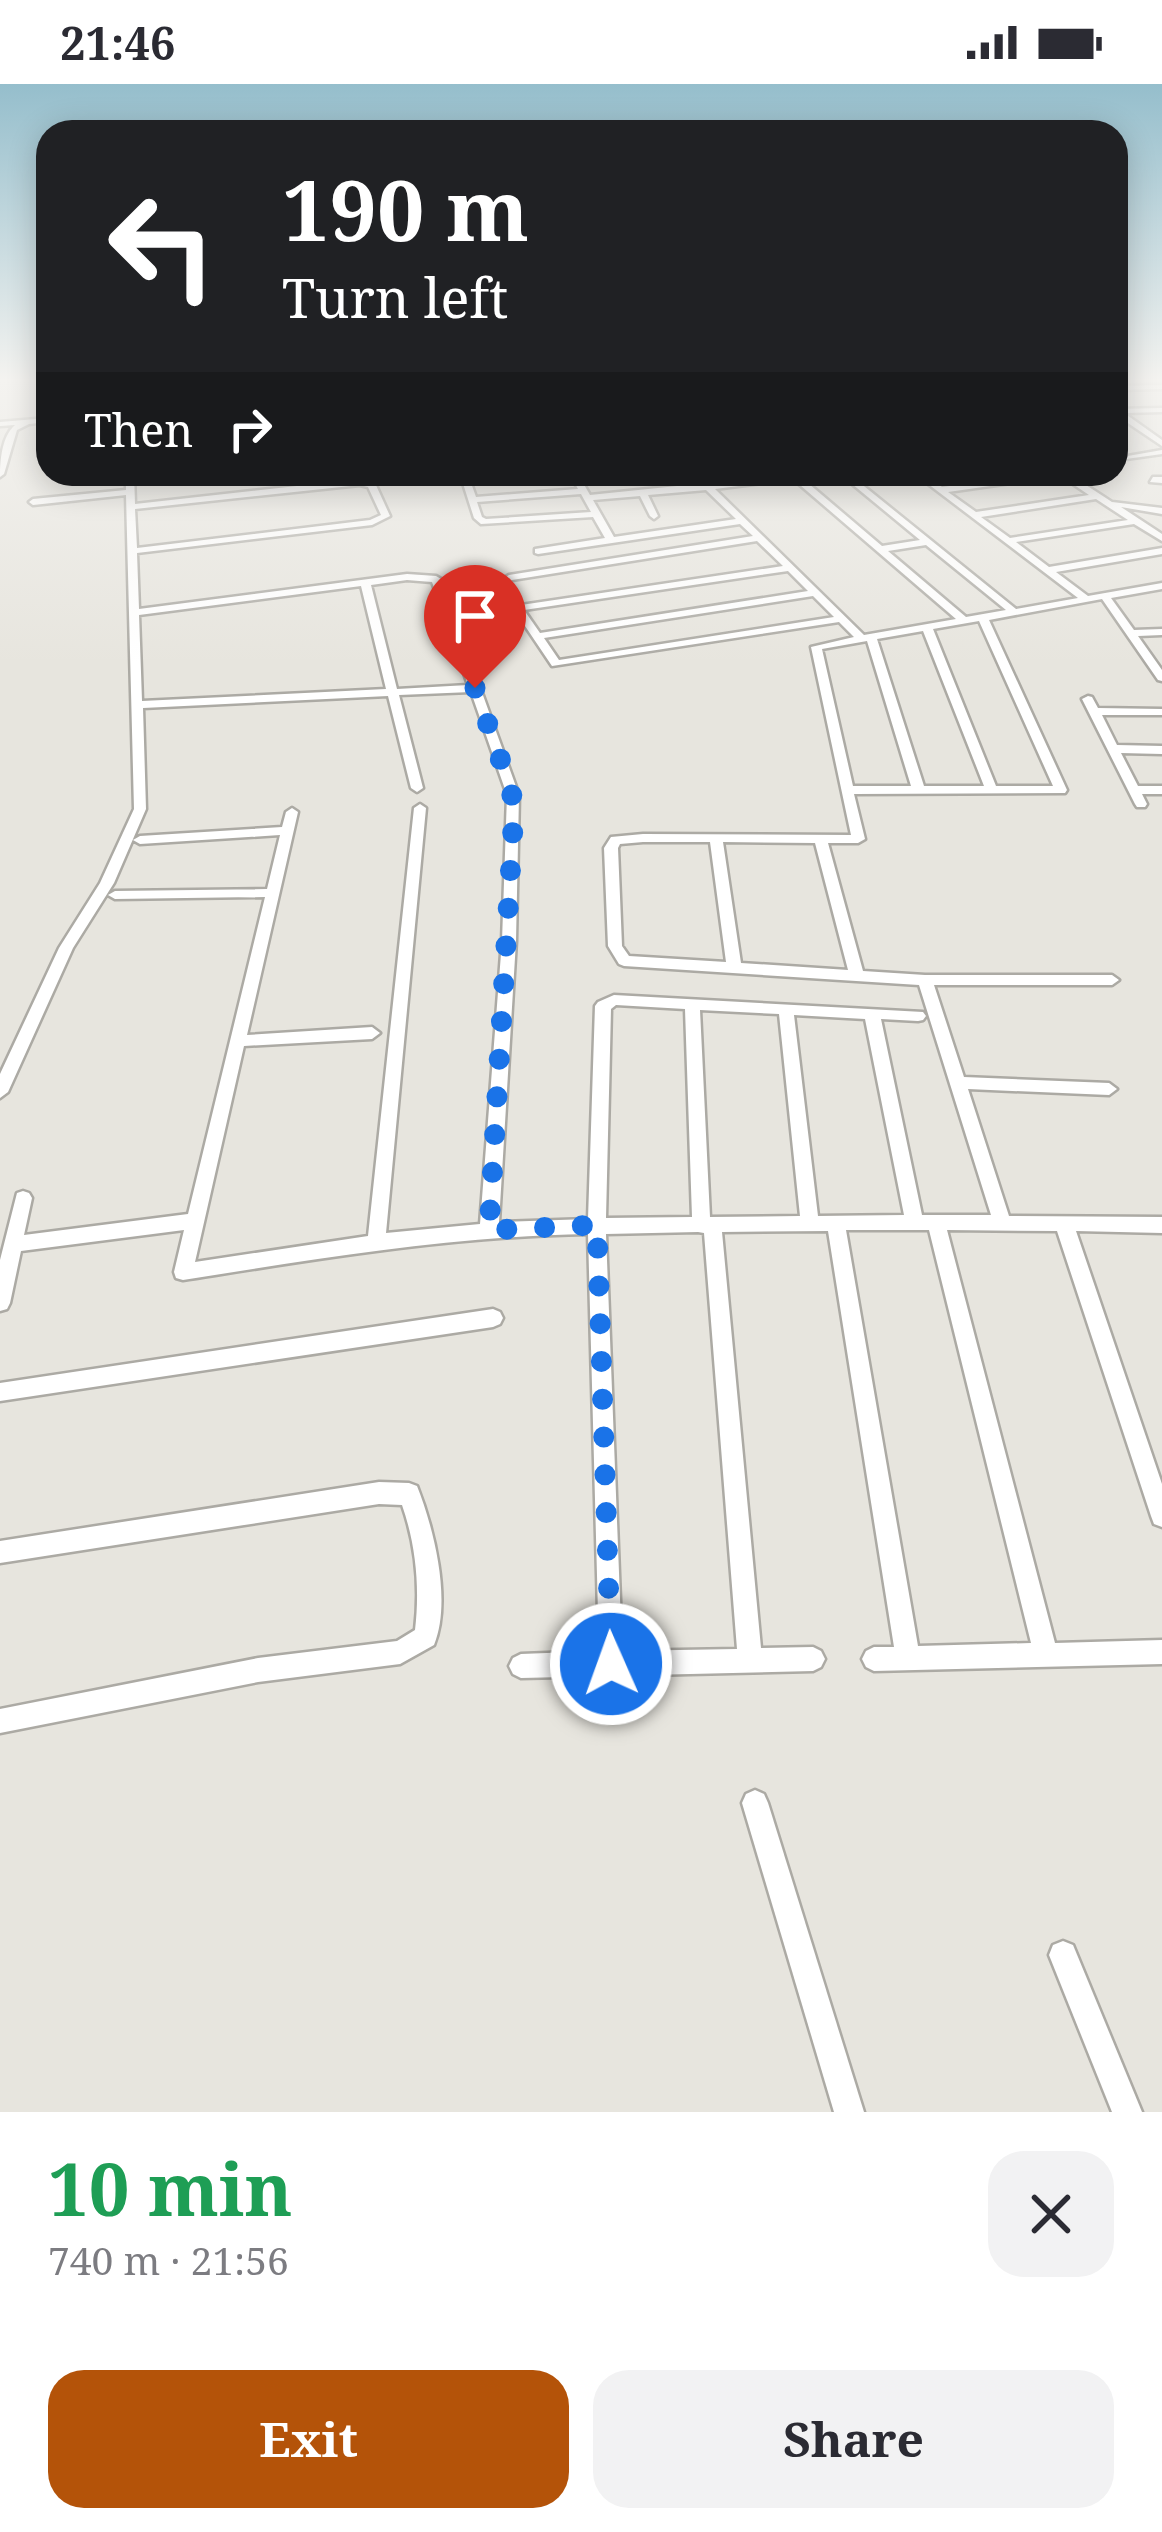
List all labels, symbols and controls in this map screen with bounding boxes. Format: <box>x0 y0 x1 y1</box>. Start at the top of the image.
text: 21:46 <box>60 12 175 73</box>
text: 190 m <box>282 151 529 266</box>
icon: left <box>84 168 240 324</box>
text: Turn left <box>282 260 508 334</box>
icon: right <box>217 396 283 462</box>
text: Then <box>84 399 193 460</box>
pin <box>424 565 526 688</box>
icon: arrive <box>442 583 508 649</box>
position arrow <box>548 1601 674 1727</box>
text: 10 min <box>48 2139 292 2237</box>
button: close <box>988 2151 1114 2277</box>
text: 740 m · 21:56 <box>48 2233 289 2286</box>
button: Exit <box>48 2370 569 2508</box>
button: Share <box>593 2370 1114 2508</box>

